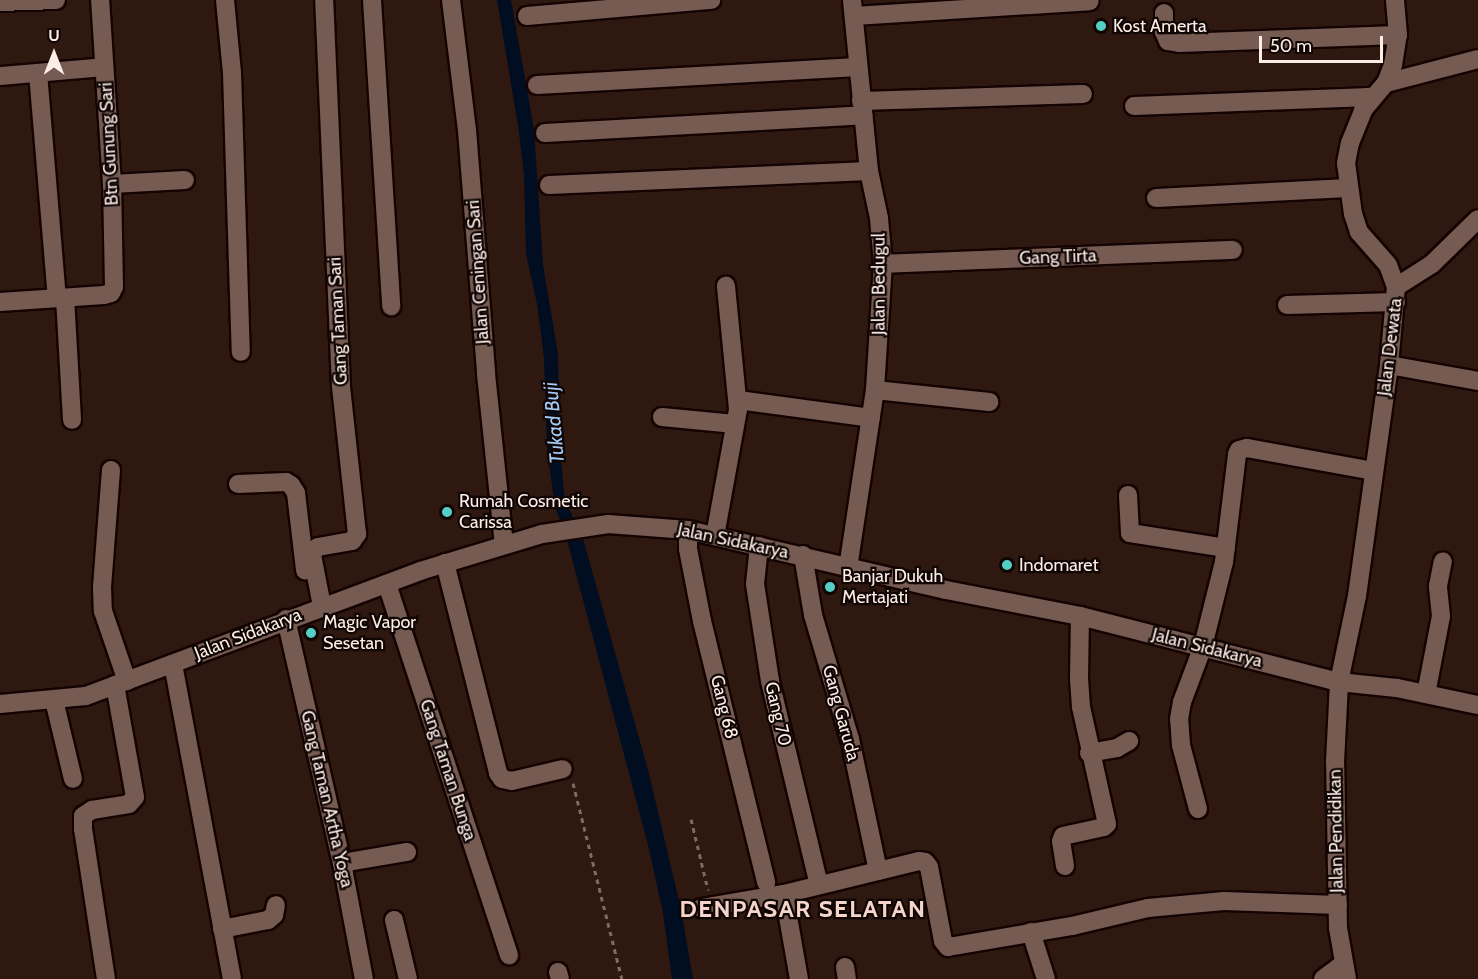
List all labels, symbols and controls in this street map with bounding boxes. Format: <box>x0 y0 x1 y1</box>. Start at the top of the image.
place label: Kost Amerta <box>1113 15 1207 37</box>
marker: Kost Amerta <box>1094 19 1108 33</box>
north arrow <box>24 24 84 84</box>
scale bar <box>1262 24 1386 62</box>
text: U <box>48 26 60 45</box>
text: 50 m <box>1270 35 1312 57</box>
street label: Btn Gunung Sari <box>95 82 123 206</box>
street label: Jalan Ceningan Sari <box>462 199 494 345</box>
street label: Jalan Bedugul <box>868 233 890 335</box>
street label: Gang Tirta <box>1019 245 1097 269</box>
street label: Gang Taman Sari <box>324 256 352 386</box>
street label: Jalan Dewata <box>1373 297 1407 397</box>
water label: Tukad Buji <box>538 381 570 465</box>
place label: Rumah Cosmetic Carissa <box>459 491 589 534</box>
marker: Rumah Cosmetic Carissa <box>440 505 454 519</box>
street label: Jalan Sidakarya <box>676 519 790 563</box>
place label: Indomaret <box>1019 554 1099 576</box>
marker: Indomaret <box>1000 558 1014 572</box>
place label: Banjar Dukuh Mertajati <box>842 566 943 608</box>
marker: Banjar Dukuh Mertajati <box>823 580 837 594</box>
street label: Jalan Sidakarya <box>191 604 305 664</box>
place label: Magic Vapor Sesetan <box>323 612 416 654</box>
street label: Jalan Sidakarya <box>1150 624 1264 672</box>
marker: Magic Vapor Sesetan <box>304 626 318 640</box>
street label: Gang Garuda <box>818 663 864 763</box>
street label: Gang 68 <box>706 673 742 741</box>
street label: Gang 70 <box>760 680 796 748</box>
street label: Gang Taman Bunga <box>415 697 481 843</box>
street label: Gang Taman Artha Yoga <box>296 708 358 890</box>
street label: Jalan Pendidikan <box>1324 769 1348 893</box>
district label: DENPASAR SELATAN <box>680 895 926 923</box>

